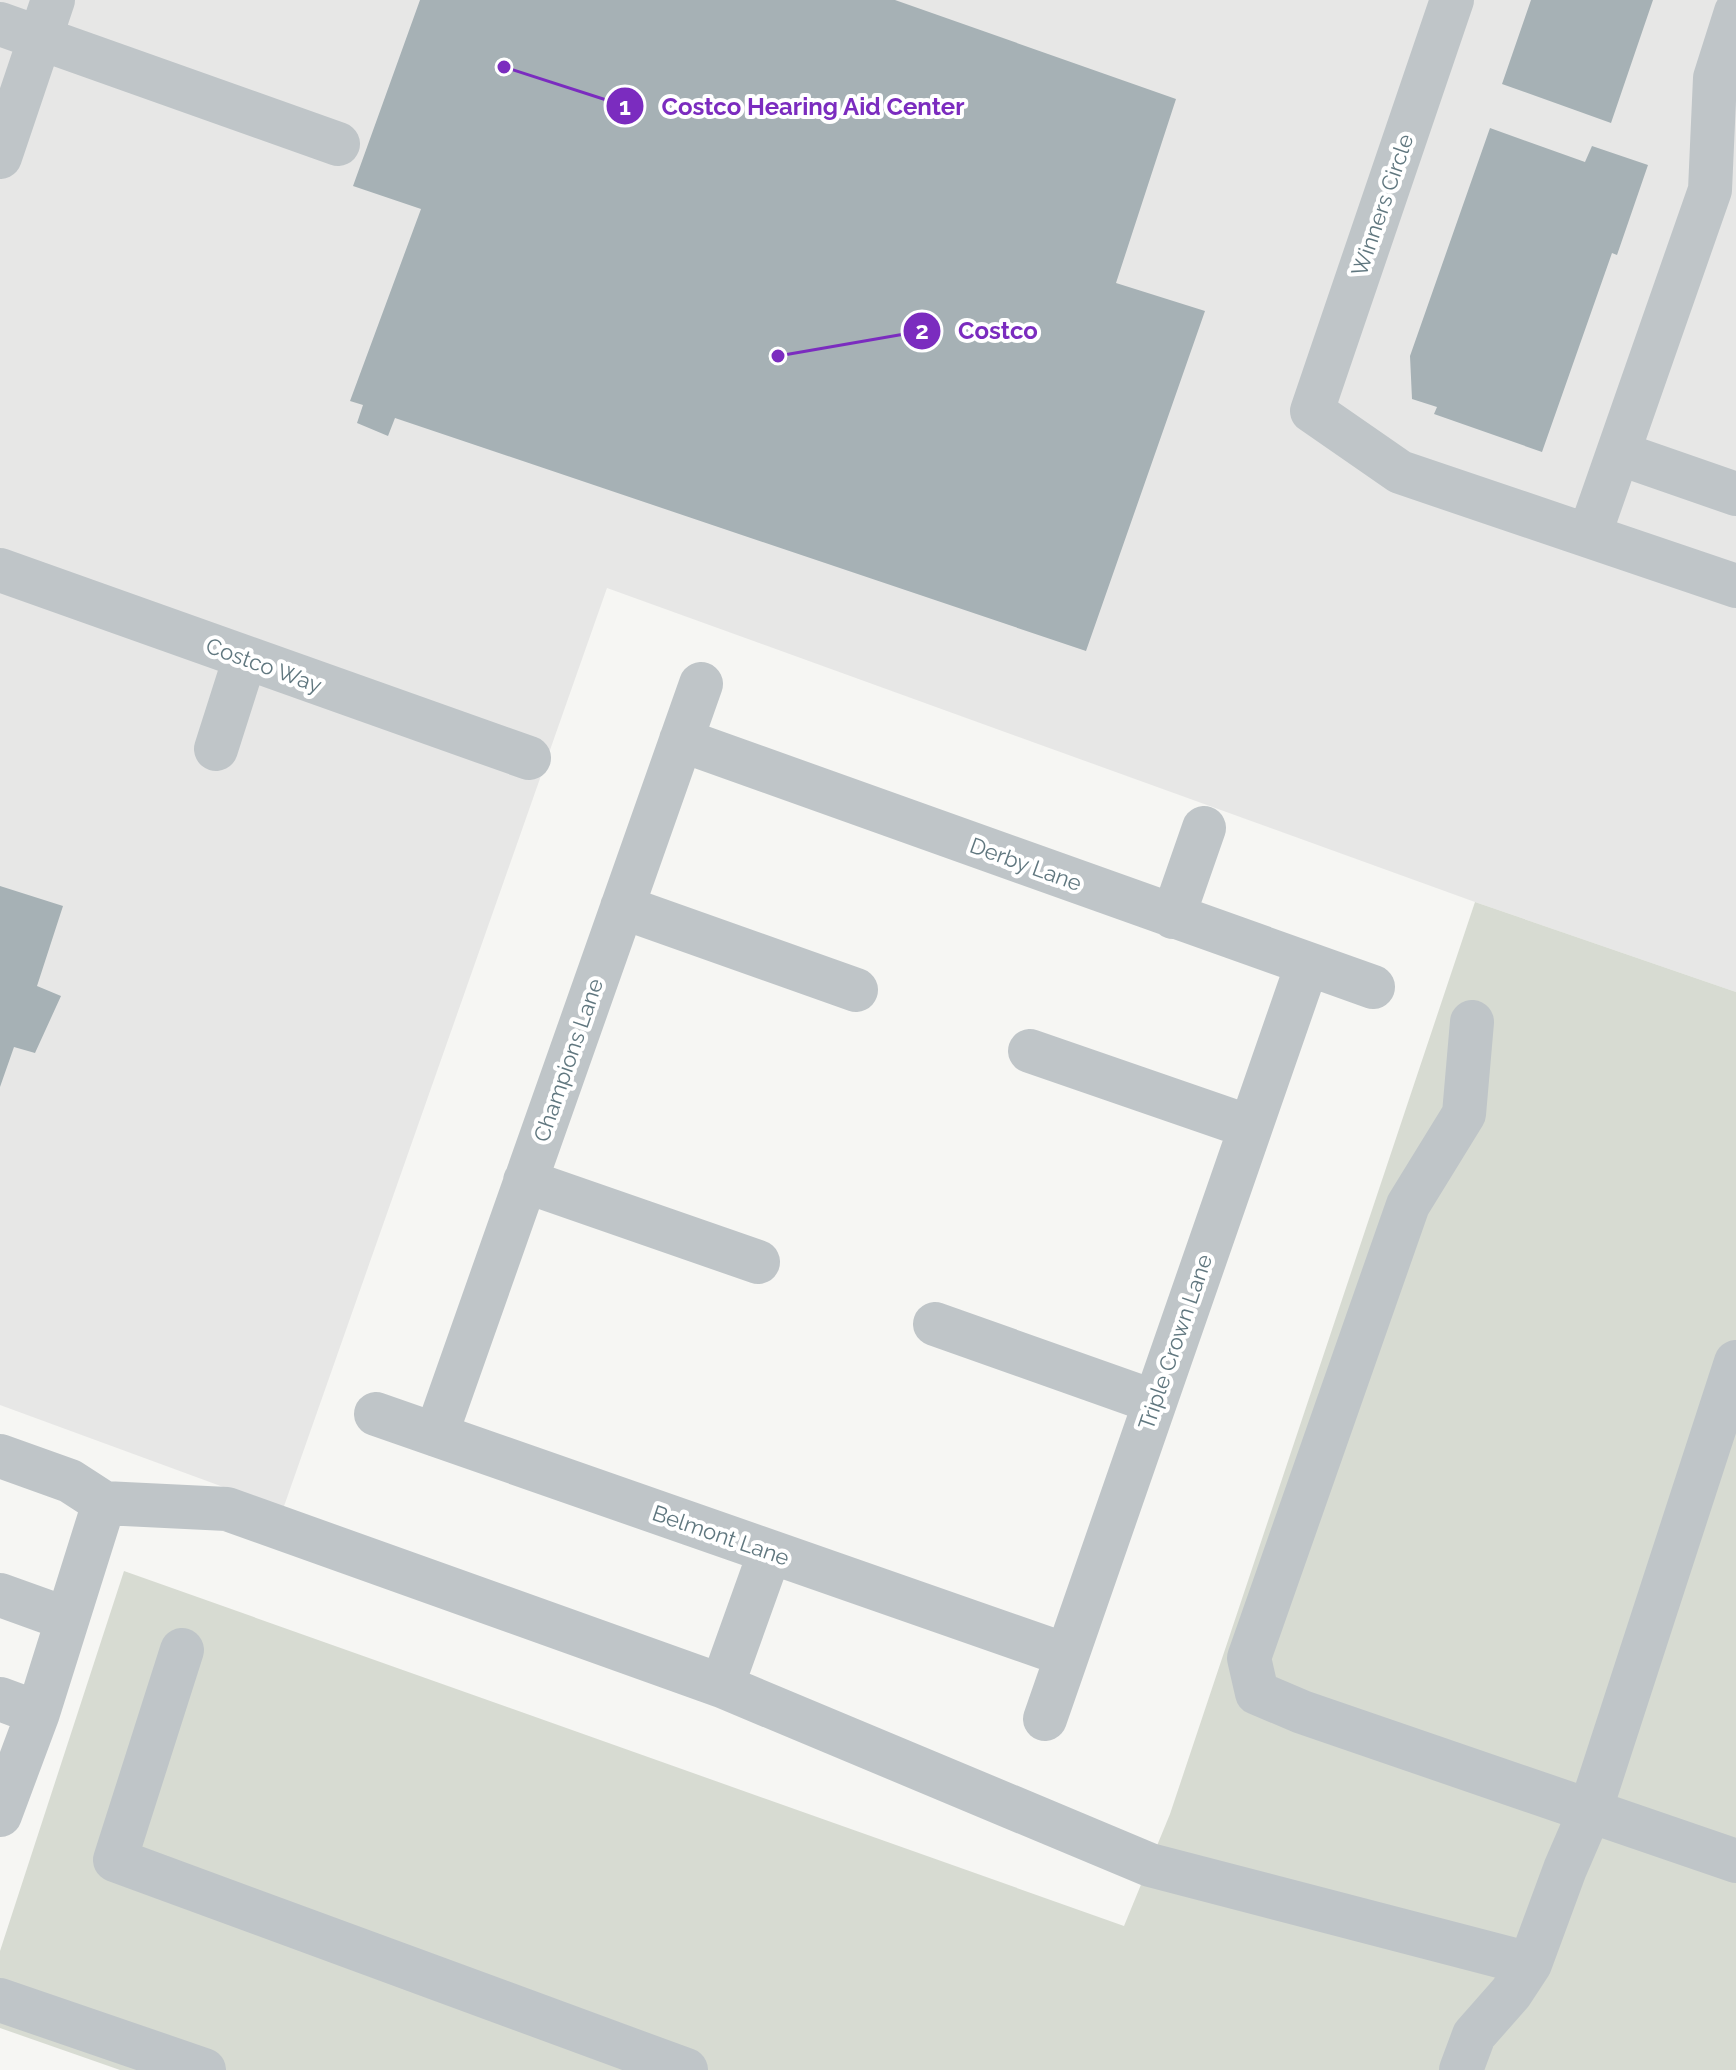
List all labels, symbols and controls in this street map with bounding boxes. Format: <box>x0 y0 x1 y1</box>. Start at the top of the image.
callout: Costco Hearing Aid Center <box>605 82 981 130</box>
text: 1 <box>619 92 631 121</box>
text: Costco Hearing Aid Center <box>662 92 964 121</box>
street label: Winners Circle <box>1346 130 1419 279</box>
callout: Costco <box>902 307 1054 355</box>
text: 2 <box>915 316 929 345</box>
text: Costco <box>958 316 1038 345</box>
street label: Costco Way <box>203 632 326 698</box>
street label: Derby Lane <box>967 832 1086 896</box>
street label: Champions Lane <box>528 975 608 1145</box>
street label: Triple Crown Lane <box>1133 1251 1217 1433</box>
street label: Belmont Lane <box>649 1499 793 1571</box>

